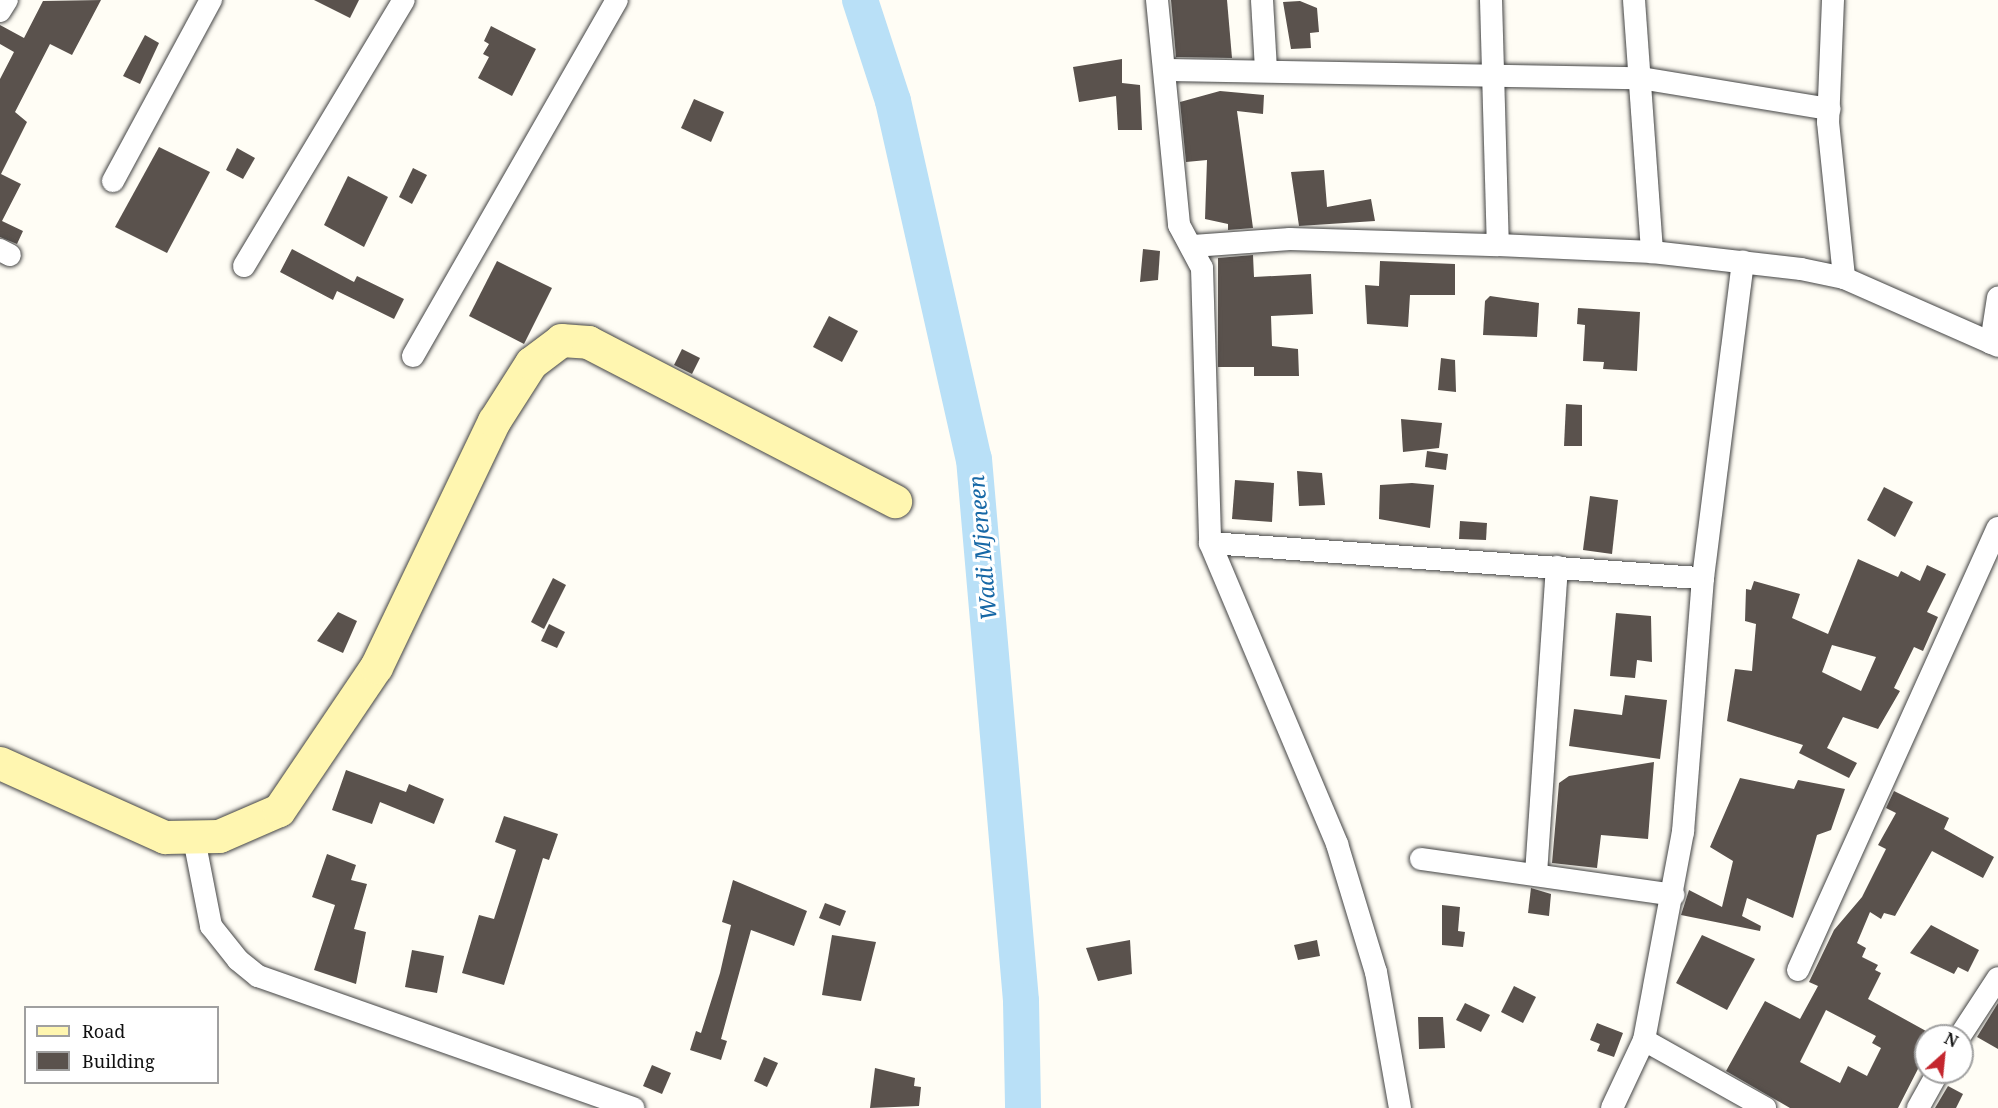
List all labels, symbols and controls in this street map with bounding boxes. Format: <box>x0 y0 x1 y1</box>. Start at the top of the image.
water label: Wadi Mjeneen <box>963 474 1001 622</box>
legend <box>24 1006 219 1084</box>
text: Road <box>82 1019 125 1043</box>
north arrow <box>1914 1024 1974 1084</box>
text: N <box>1941 1027 1962 1052</box>
text: Building <box>82 1049 155 1073</box>

